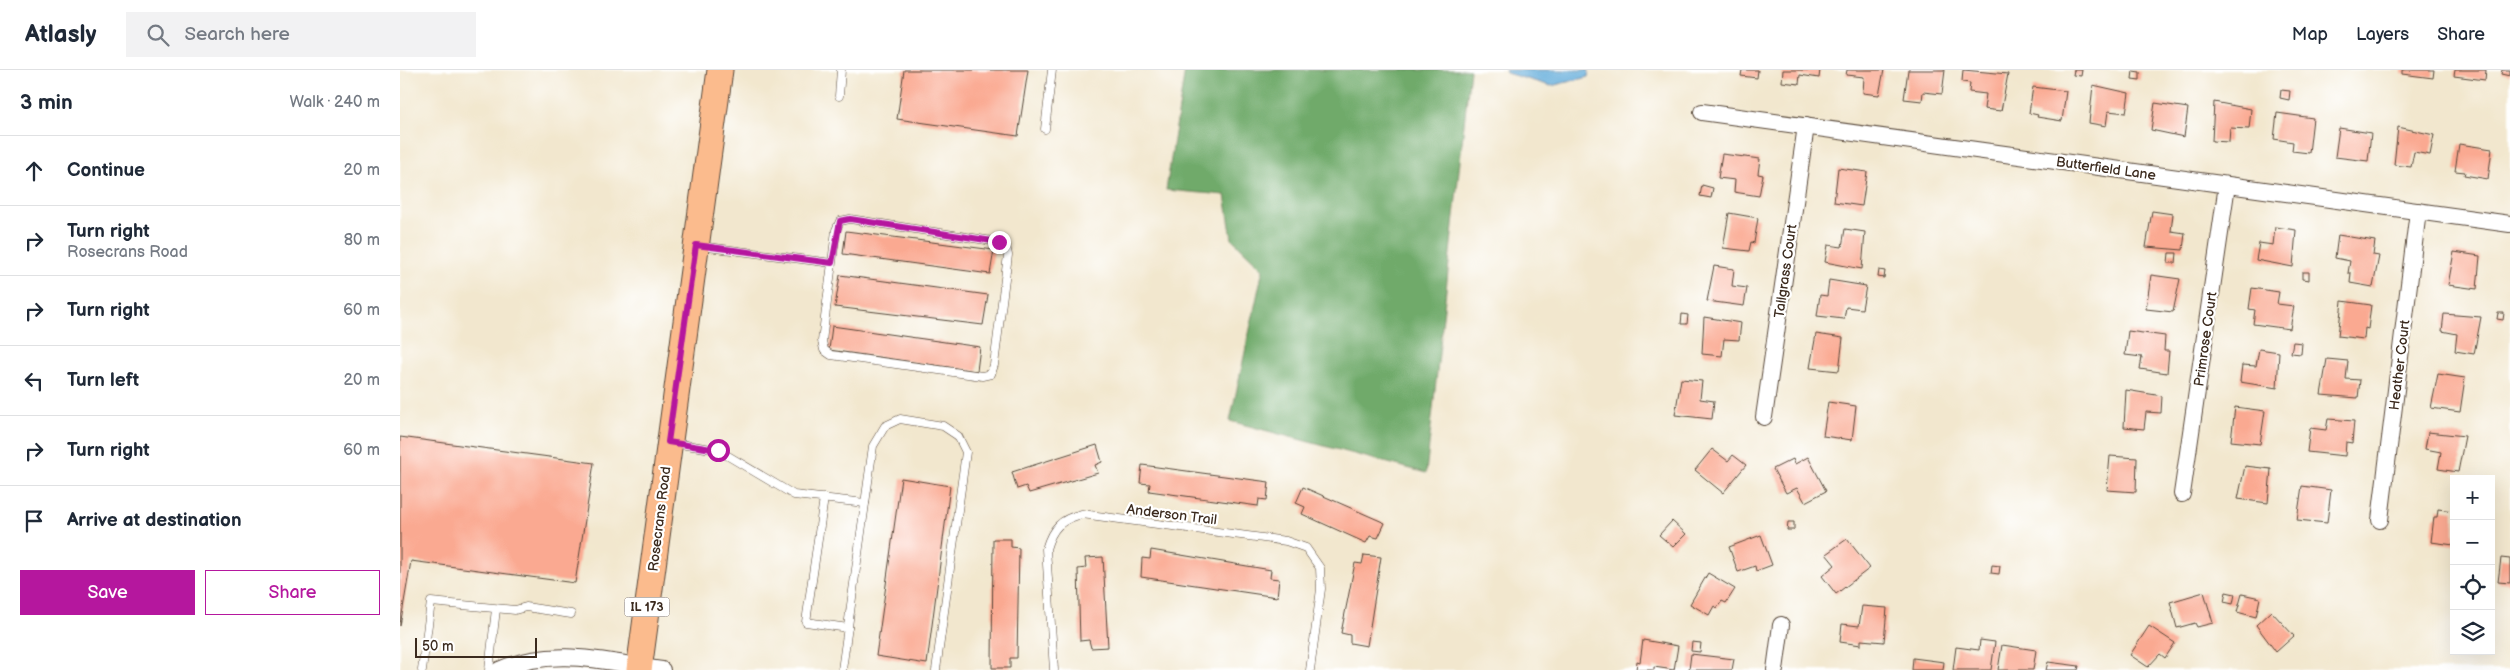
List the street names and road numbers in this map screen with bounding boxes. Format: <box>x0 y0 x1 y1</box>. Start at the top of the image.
street label: Butterfield Lane <box>2055 153 2157 184</box>
street label: Tallgrass Court <box>1771 222 1801 319</box>
street label: Primrose Court <box>2190 290 2221 388</box>
street label: Heather Court <box>2386 318 2414 411</box>
street label: Rosecrans Road <box>645 466 674 573</box>
street label: Anderson Trail <box>1126 501 1218 528</box>
road number: IL 173 <box>624 598 670 616</box>

